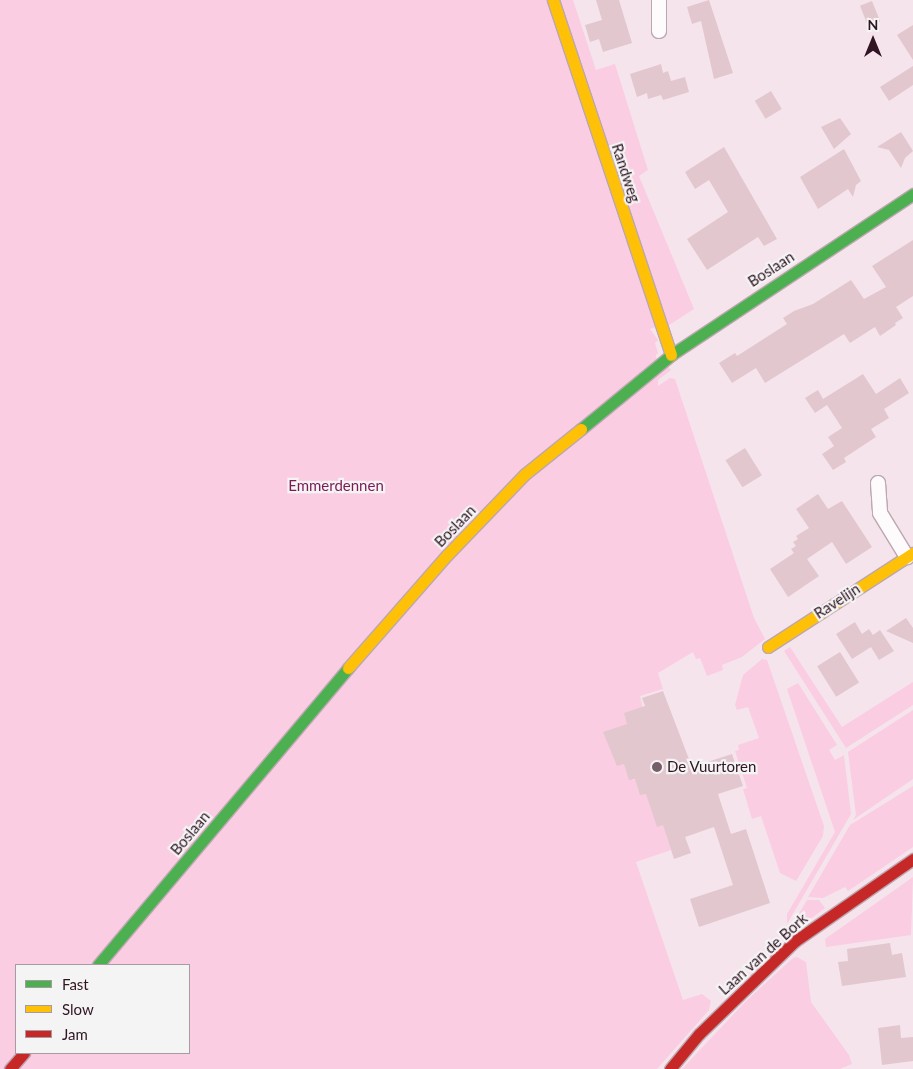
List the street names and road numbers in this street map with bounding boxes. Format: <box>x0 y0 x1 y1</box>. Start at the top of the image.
street label: Randweg <box>608 141 644 205</box>
street label: Boslaan <box>745 247 797 291</box>
street label: Boslaan <box>431 501 479 551</box>
street label: Ravelijn <box>811 580 863 622</box>
street label: Boslaan <box>167 808 213 858</box>
street label: Laan van de Bork <box>715 909 811 999</box>

